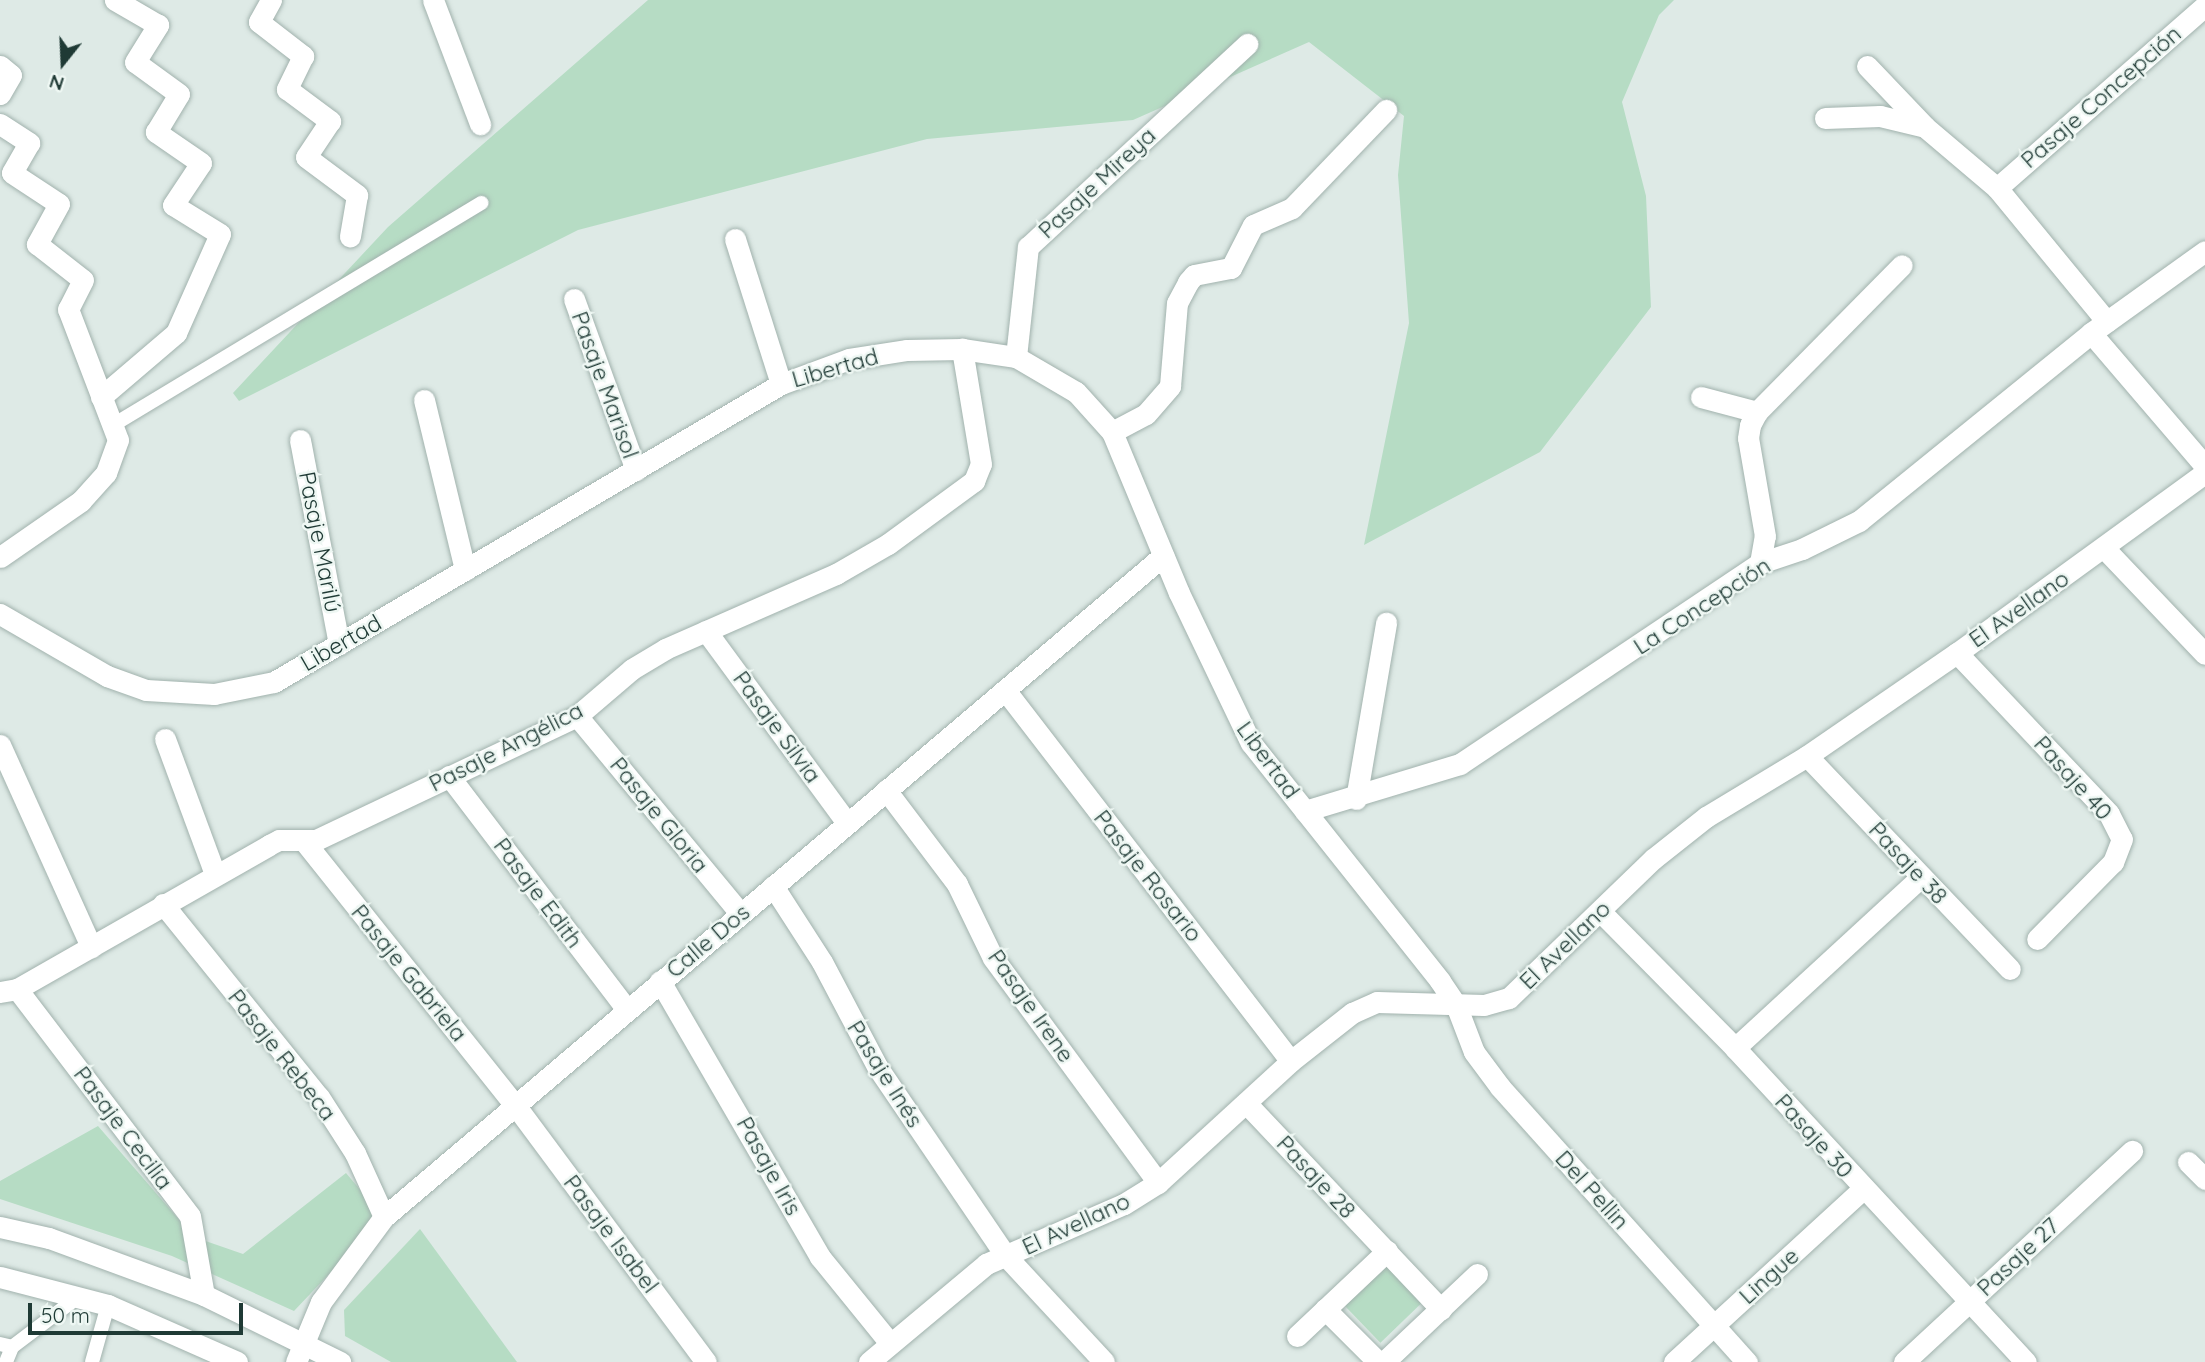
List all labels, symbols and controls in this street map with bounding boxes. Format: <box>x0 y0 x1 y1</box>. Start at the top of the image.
street label: Pasaje Concepción <box>2015 20 2187 174</box>
north arrow <box>28 28 98 98</box>
text: N <box>46 69 67 97</box>
street label: Pasaje Mireya <box>1033 122 1161 244</box>
street label: Pasaje Marisol <box>566 308 644 462</box>
street label: Libertad <box>789 343 881 393</box>
street label: Pasaje Marilú <box>293 469 347 615</box>
street label: La Concepción <box>1628 552 1776 660</box>
street label: El Avellano <box>1964 565 2074 653</box>
street label: Libertad <box>296 609 386 677</box>
street label: Pasaje Silvia <box>727 666 827 788</box>
street label: Pasaje Angélica <box>424 696 588 798</box>
street label: Libertad <box>1231 716 1305 804</box>
street label: Pasaje 40 <box>2028 730 2118 826</box>
street label: Pasaje Gloria <box>604 752 714 878</box>
street label: Pasaje Rosario <box>1088 805 1208 947</box>
street label: Pasaje 38 <box>1863 816 1953 910</box>
street label: Pasaje Edith <box>488 833 588 953</box>
street label: El Avellano <box>1514 895 1616 995</box>
street label: Calle Dos <box>661 898 755 984</box>
street label: Pasaje Gabriela <box>345 899 473 1047</box>
street label: Pasaje Irene <box>982 944 1080 1068</box>
street label: Pasaje Rebeca <box>222 984 342 1126</box>
street label: Pasaje Inés <box>841 1015 929 1133</box>
street label: Pasaje Cecilia <box>68 1061 178 1195</box>
street label: Pasaje 30 <box>1769 1088 1859 1184</box>
street label: Pasaje Iris <box>731 1112 807 1220</box>
street label: Pasaje 28 <box>1271 1130 1361 1224</box>
street label: Del Pellin <box>1549 1145 1635 1235</box>
street label: Pasaje Isabel <box>558 1169 664 1299</box>
street label: El Avellano <box>1018 1187 1134 1261</box>
street label: Pasaje 27 <box>1971 1212 2065 1302</box>
street label: Lingue <box>1733 1242 1805 1310</box>
scale bar <box>32 1288 247 1332</box>
text: 50 m <box>41 1302 90 1328</box>

